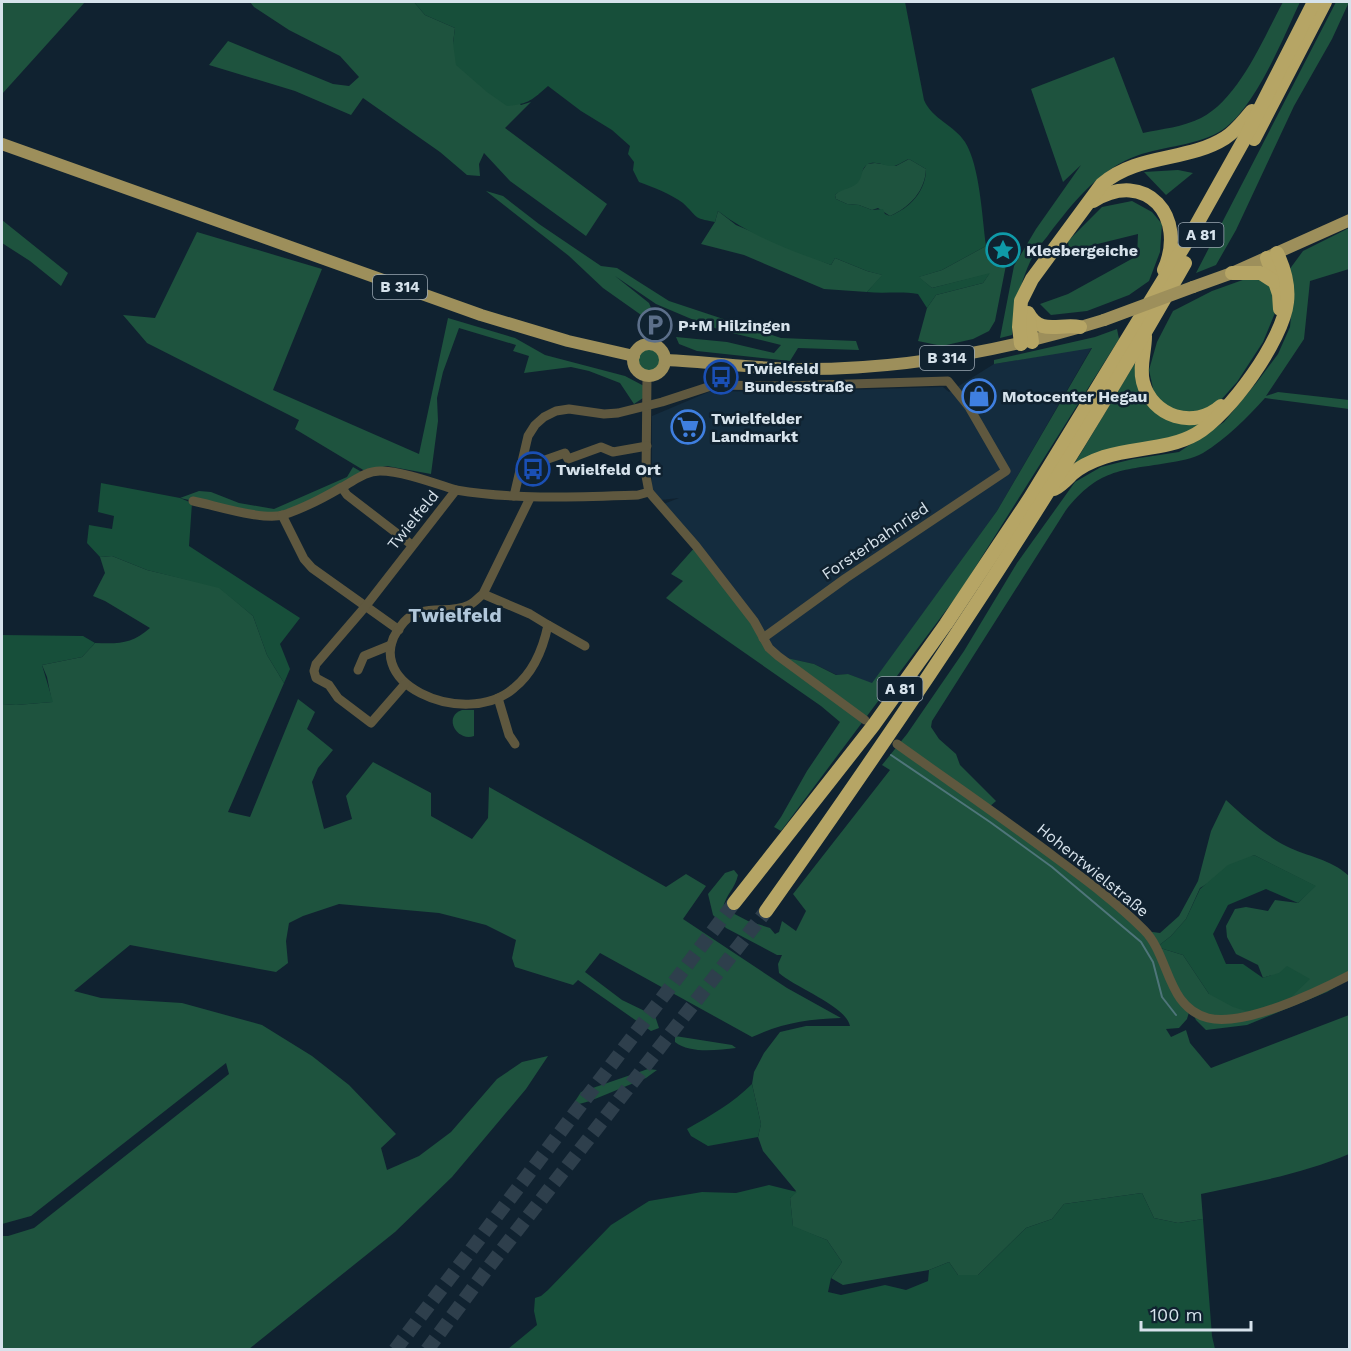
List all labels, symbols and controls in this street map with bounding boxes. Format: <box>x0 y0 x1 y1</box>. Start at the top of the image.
road number: A 81 <box>1178 223 1224 247</box>
place icon: Kleebergeiche <box>985 232 1021 268</box>
place label: Kleebergeiche <box>1026 241 1138 260</box>
road number: B 314 <box>373 275 427 299</box>
parking icon: P+M Hilzingen <box>637 307 673 343</box>
place label: P+M Hilzingen <box>678 316 790 335</box>
road number: B 314 <box>920 346 974 370</box>
bus stop icon: Twielfeld Bundesstraße <box>703 359 739 395</box>
place label: Twielfeld Bundesstraße <box>744 359 854 396</box>
shop icon: Motocenter Hegau <box>961 378 997 414</box>
place label: Motocenter Hegau <box>1002 387 1148 406</box>
supermarket icon: Twielfelder Landmarkt <box>670 409 706 445</box>
place label: Twielfelder Landmarkt <box>711 409 802 446</box>
bus stop icon: Twielfeld Ort <box>515 451 551 487</box>
place label: Twielfeld Ort <box>556 460 661 479</box>
street label: Twielfeld <box>383 487 443 553</box>
street label: Forsterbahnried <box>818 498 932 584</box>
district label: Twielfeld <box>408 603 502 627</box>
road number: A 81 <box>878 677 922 701</box>
street label: Hohentwielstraße <box>1033 819 1153 921</box>
scale bar <box>1141 1294 1250 1332</box>
text: 100 m <box>1150 1304 1203 1325</box>

